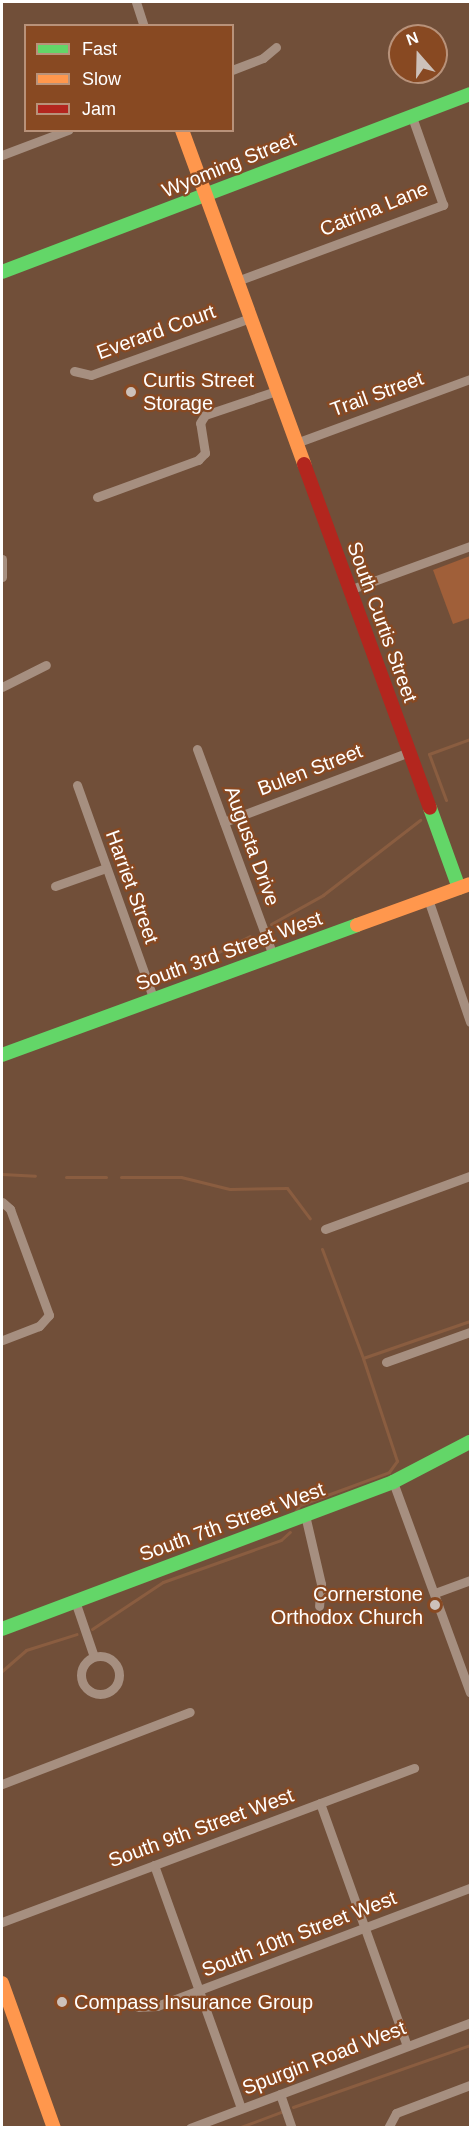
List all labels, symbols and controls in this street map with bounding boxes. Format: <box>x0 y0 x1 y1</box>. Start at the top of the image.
legend <box>24 24 234 132</box>
north arrow <box>388 24 448 84</box>
text: N <box>404 29 421 48</box>
text: Fast <box>82 39 117 59</box>
text: Slow <box>82 69 121 89</box>
text: Jam <box>82 99 116 119</box>
street label: Wyoming Street <box>159 127 299 203</box>
street label: Catrina Lane <box>316 176 432 242</box>
street label: Everard Court <box>93 299 219 365</box>
street label: Trail Street <box>327 366 427 422</box>
place label: Curtis Street Storage <box>143 368 254 415</box>
marker: Curtis Street Storage <box>124 385 138 399</box>
street label: South Curtis Street <box>342 539 422 705</box>
street label: Bulen Street <box>254 739 366 801</box>
street label: Augusta Drive <box>219 783 285 909</box>
street label: Harriet Street <box>100 827 164 947</box>
street label: South 3rd Street West <box>133 906 325 996</box>
street label: South 7th Street West <box>136 1477 328 1567</box>
place label: Cornerstone Orthodox Church <box>271 1582 423 1629</box>
marker: Cornerstone Orthodox Church <box>428 1598 442 1612</box>
street label: South 9th Street West <box>105 1783 297 1873</box>
street label: South 10th Street West <box>198 1886 400 1982</box>
place label: Compass Insurance Group <box>74 1990 313 2014</box>
marker: Compass Insurance Group <box>55 1995 69 2009</box>
street label: Spurgin Road West <box>239 2016 409 2100</box>

